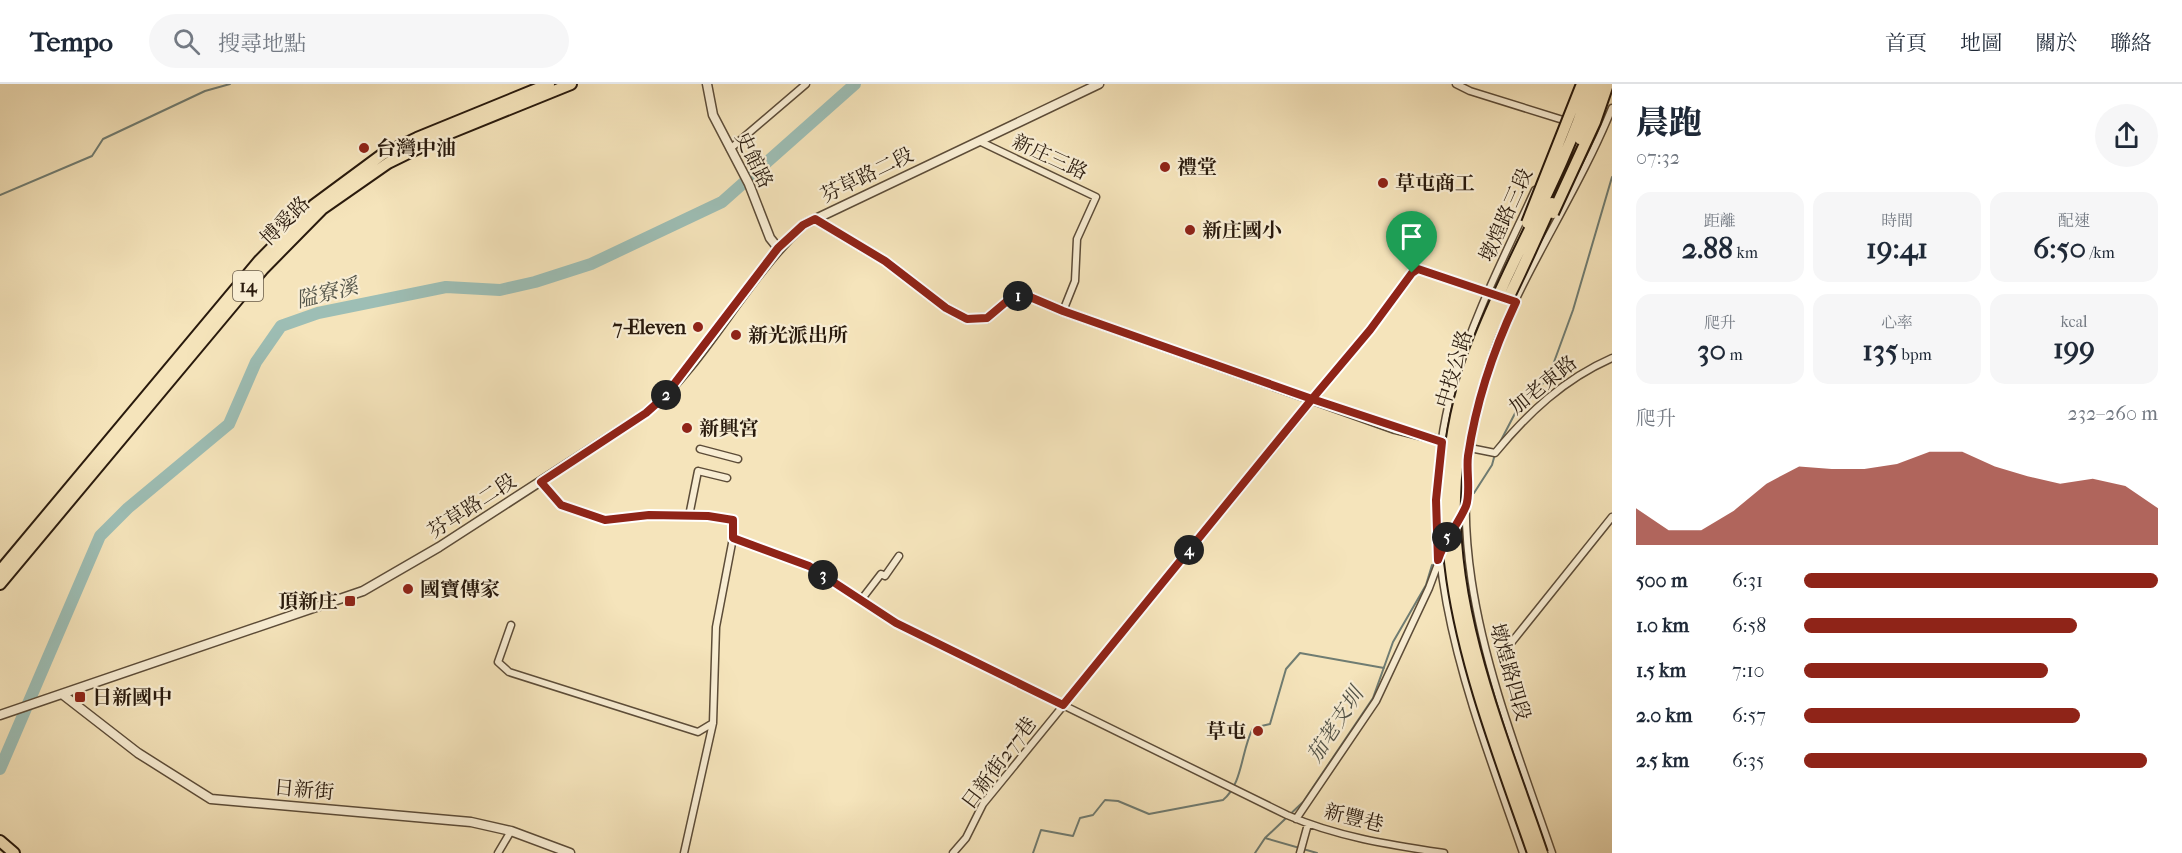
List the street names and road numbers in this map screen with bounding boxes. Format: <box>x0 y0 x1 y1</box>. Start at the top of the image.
street label: 史館路 <box>731 128 777 192</box>
street label: 新庄三路 <box>1009 130 1091 184</box>
street label: 芬草路二段 <box>817 143 917 207</box>
street label: 墩煌路三段 <box>1475 165 1537 265</box>
street label: 博愛路 <box>256 192 314 250</box>
road number: 14 <box>233 271 263 301</box>
street label: 中投公路 <box>1431 327 1477 411</box>
street label: 加老東路 <box>1505 351 1581 419</box>
street label: 芬草路二段 <box>424 469 520 543</box>
street label: 墩煌路四段 <box>1485 621 1535 723</box>
street label: 日新街277巷 <box>957 712 1041 814</box>
street label: 日新街 <box>273 776 335 804</box>
street label: 新豐巷 <box>1322 800 1386 836</box>

